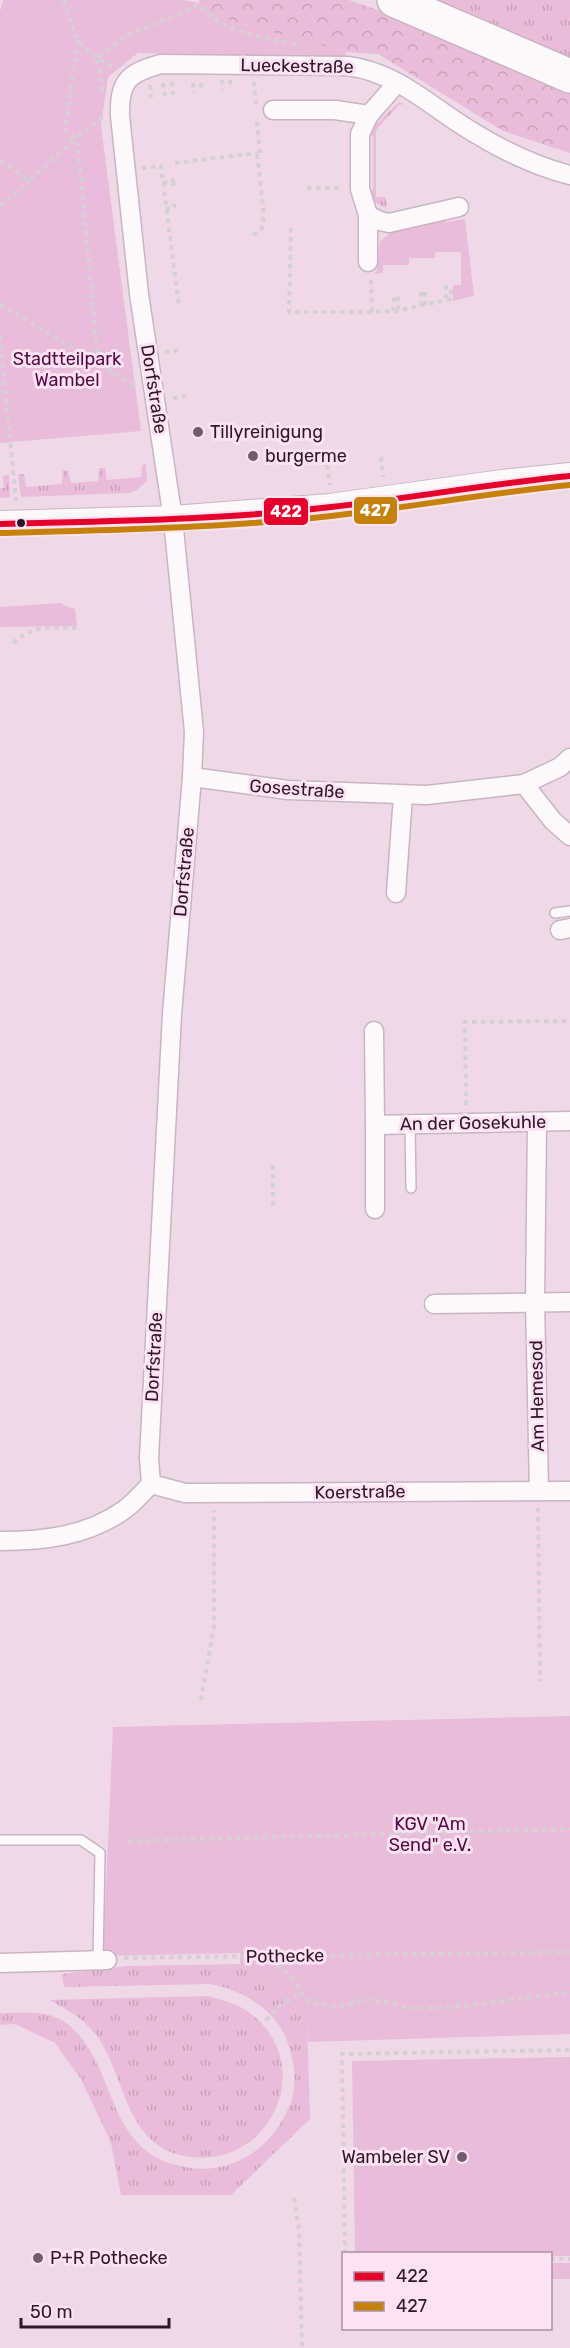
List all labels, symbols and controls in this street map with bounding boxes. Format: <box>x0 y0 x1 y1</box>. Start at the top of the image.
street label: Lueckestraße <box>240 54 354 78</box>
street label: Dorfstraße <box>136 343 172 435</box>
park label: Stadtteilpark Wambel <box>13 348 122 391</box>
place label: Tillyreinigung <box>210 421 323 443</box>
marker: Tillyreinigung <box>191 425 205 439</box>
place label: burgerme <box>265 445 347 467</box>
marker: burgerme <box>246 449 260 463</box>
line badge: 427 <box>353 496 398 525</box>
line badge: 422 <box>263 497 309 526</box>
text: 427 <box>360 501 390 520</box>
text: 422 <box>270 502 302 521</box>
unlabelled marker <box>15 517 27 529</box>
street label: Gosestraße <box>249 775 345 803</box>
street label: Dorfstraße <box>169 826 199 918</box>
street label: An der Gosekuhle <box>400 1111 546 1135</box>
street label: Dorfstraße <box>141 1311 167 1403</box>
street label: Am Hemesod <box>525 1340 549 1452</box>
street label: Koerstraße <box>314 1480 406 1504</box>
park label: KGV "Am Send" e.V. <box>389 1813 471 1856</box>
street label: Pothecke <box>246 1944 324 1968</box>
place label: Wambeler SV <box>341 2146 450 2168</box>
marker: Wambeler SV <box>455 2150 469 2164</box>
place label: P+R Pothecke <box>50 2247 168 2269</box>
marker: P+R Pothecke <box>31 2251 45 2265</box>
legend <box>342 2252 552 2330</box>
text: 422 <box>396 2265 428 2287</box>
scale bar <box>21 2291 170 2329</box>
text: 427 <box>396 2295 427 2317</box>
text: 50 m <box>30 2301 73 2323</box>

